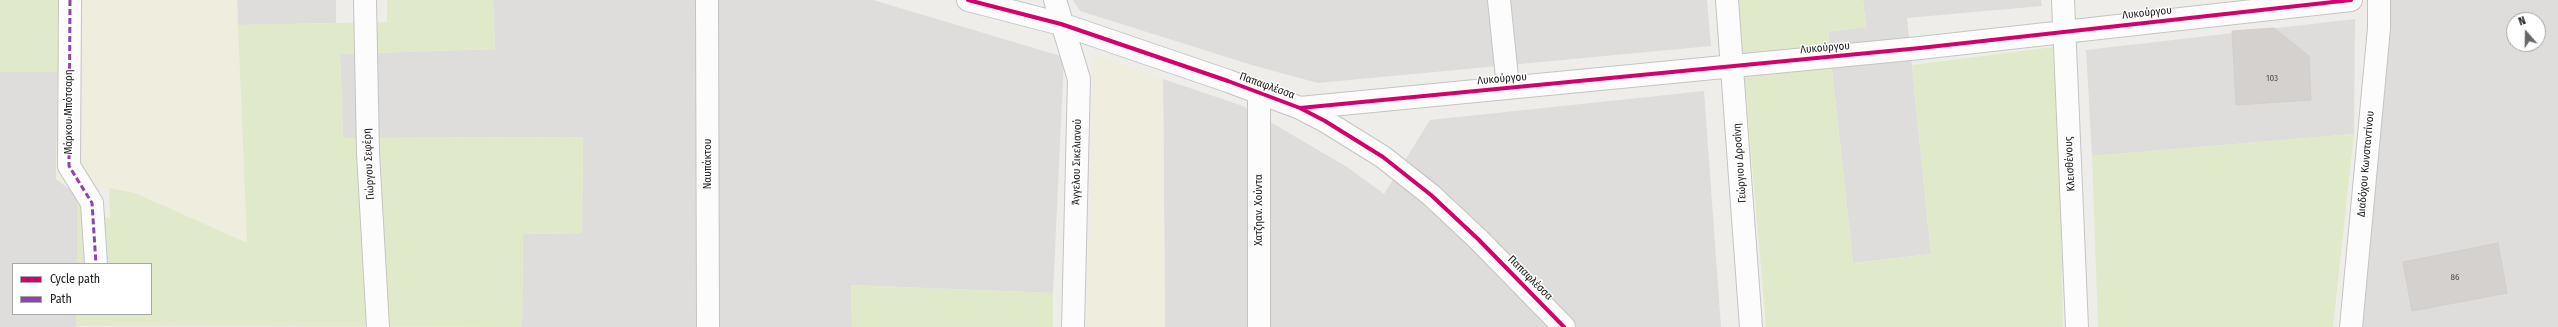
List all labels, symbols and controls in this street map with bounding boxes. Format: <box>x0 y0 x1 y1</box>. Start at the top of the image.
street label: Λυκούργου <box>2121 4 2173 22</box>
north arrow <box>2506 12 2546 52</box>
text: N <box>2517 14 2527 28</box>
street label: Λυκούργου <box>1800 39 1850 57</box>
street label: Μάρκου Μπότσαρη <box>62 69 76 155</box>
street label: Παπαφλέσσα <box>1237 70 1297 102</box>
street label: Λυκούργου <box>1477 70 1527 88</box>
house number: 103 <box>2266 73 2278 83</box>
street label: Διαδόχου Κωνσταντίνου <box>2355 110 2377 218</box>
street label: Άγγελου Σικελιανού <box>1070 119 1084 205</box>
street label: Γεώργιου Δροσίνη <box>1731 123 1749 203</box>
street label: Γιώργου Σεφέρη <box>361 128 377 200</box>
street label: Κλεισθένους <box>2062 136 2078 192</box>
street label: Ναυπάκτου <box>701 139 715 189</box>
street label: Χατζηαν. Χούντα <box>1252 174 1266 246</box>
street label: Παπαφλέσσα <box>1505 253 1555 303</box>
legend <box>12 263 152 315</box>
text: Cycle path <box>50 272 100 286</box>
house number: 86 <box>2451 272 2459 282</box>
text: Path <box>50 292 72 306</box>

